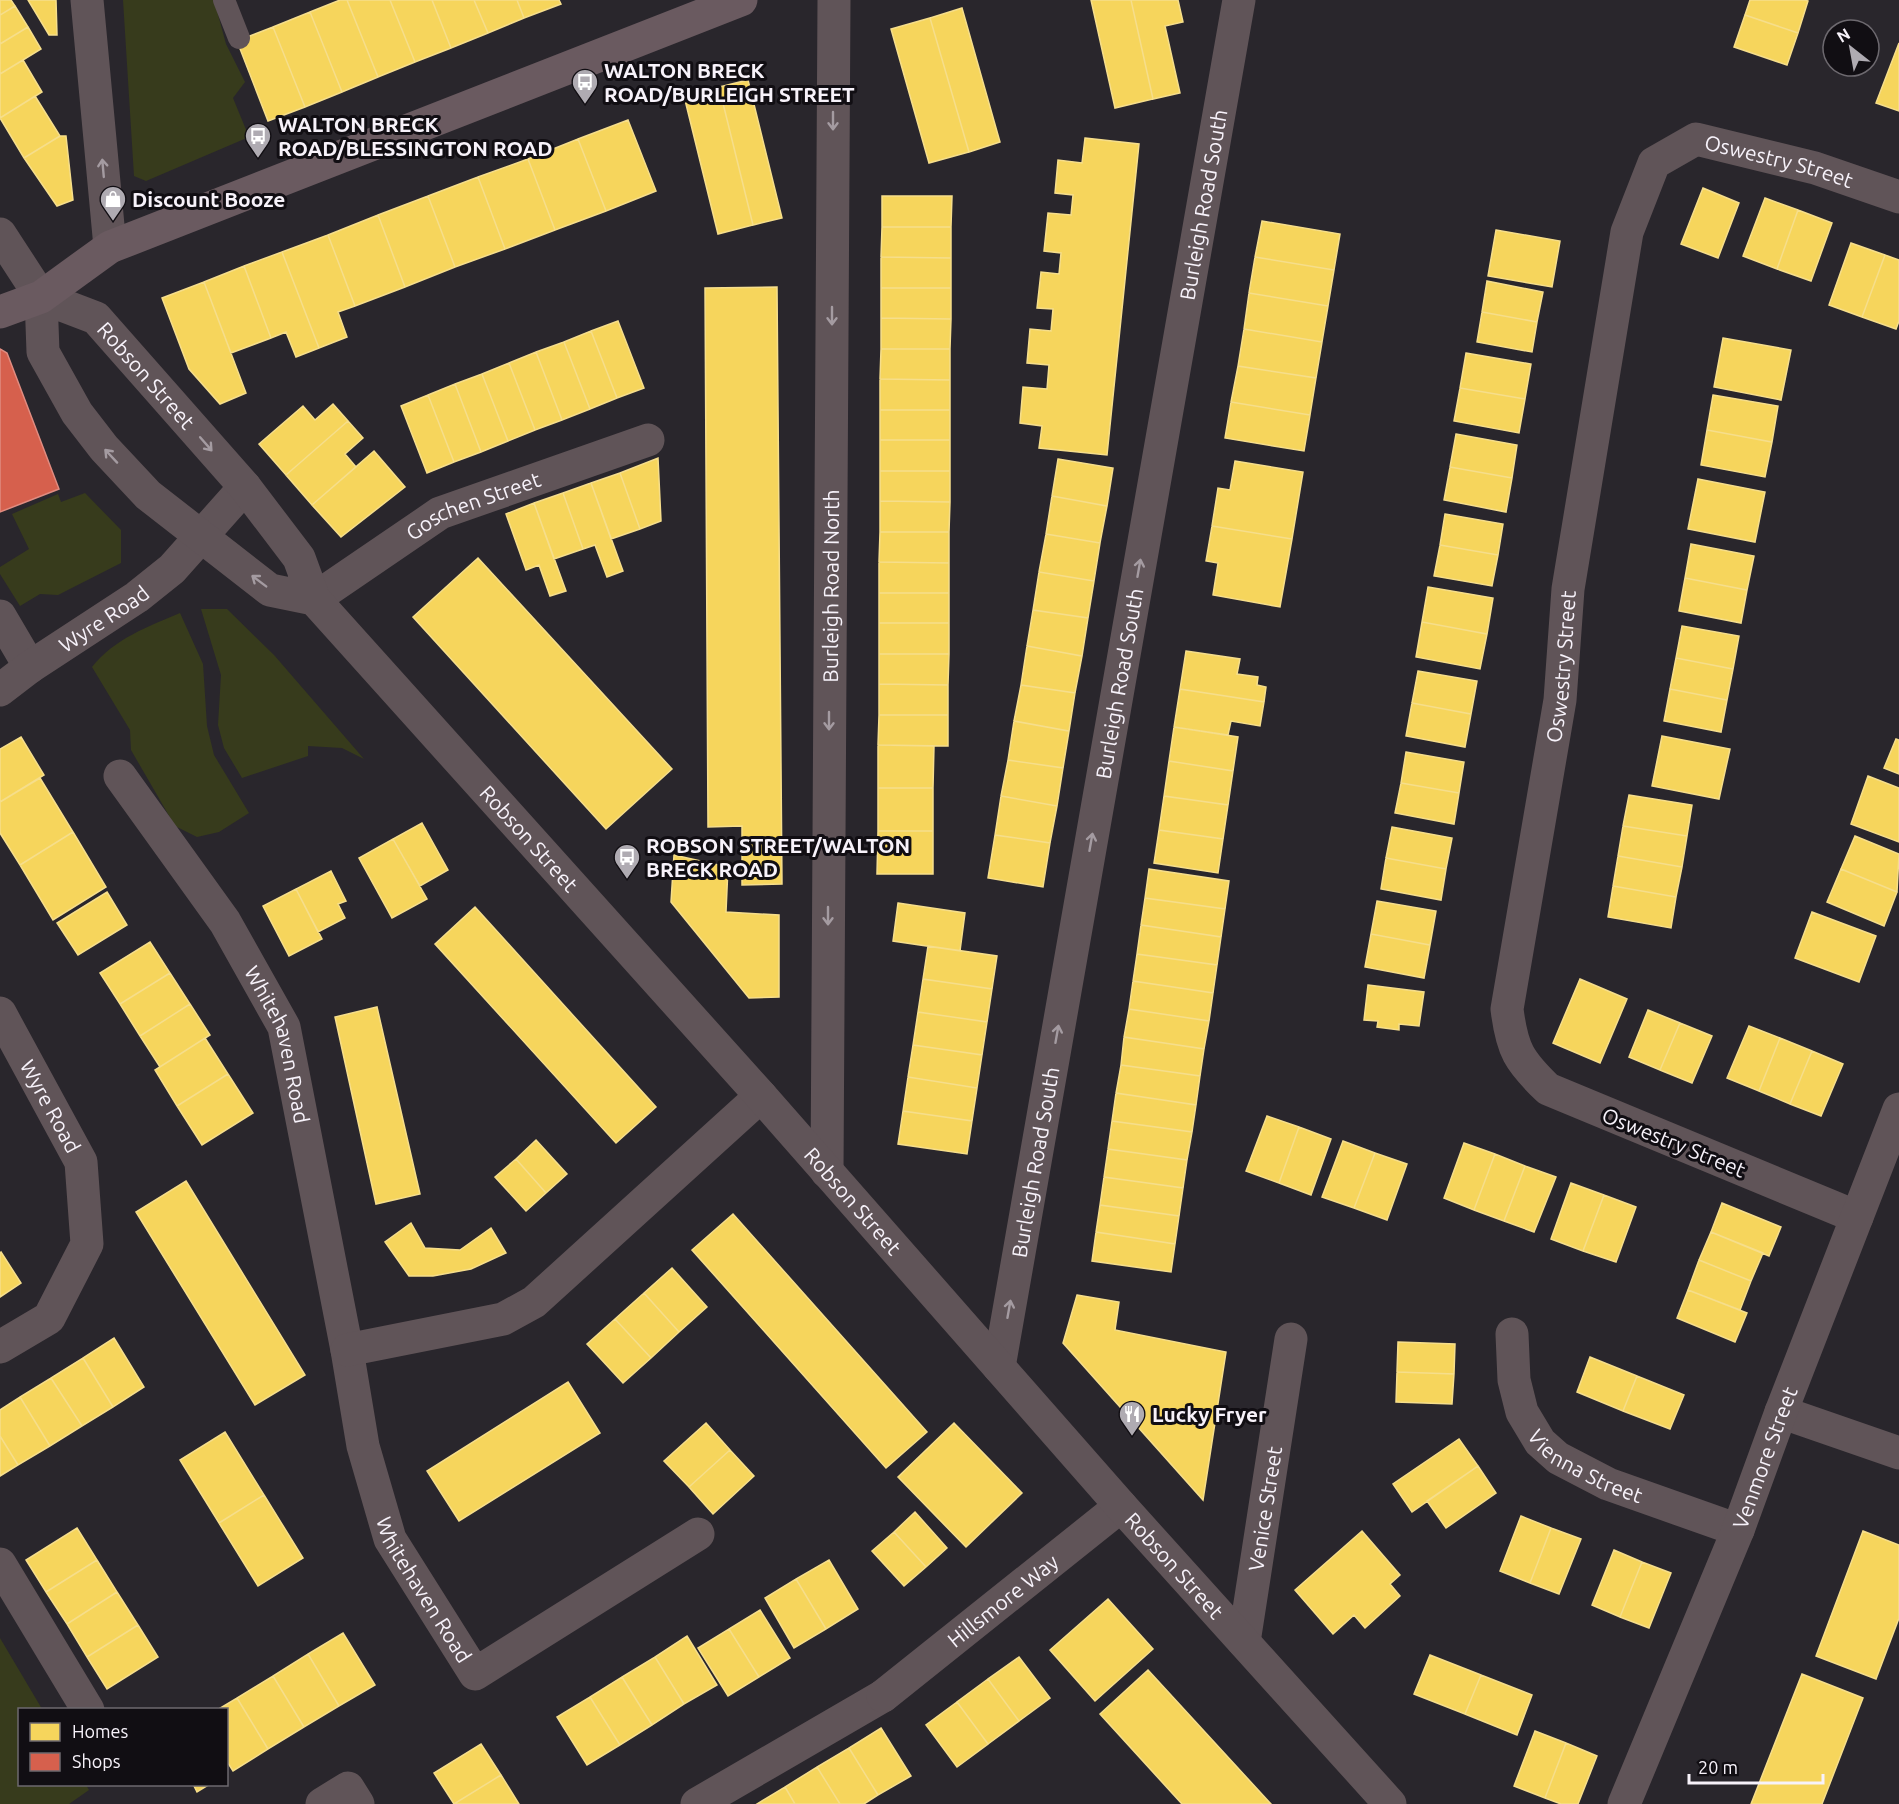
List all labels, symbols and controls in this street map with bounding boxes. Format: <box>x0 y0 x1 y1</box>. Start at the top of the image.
north arrow <box>1821 18 1881 78</box>
text: N <box>1834 24 1853 46</box>
place label: WALTON BRECK ROAD/BURLEIGH STREET <box>604 58 855 106</box>
bus stop icon: WALTON BRECK ROAD/BURLEIGH STREET <box>570 67 600 105</box>
street label: Burleigh Road South <box>1175 108 1232 302</box>
one-way arrow <box>827 111 839 131</box>
place label: WALTON BRECK ROAD/BLESSINGTON ROAD <box>278 112 553 160</box>
bus stop icon: WALTON BRECK ROAD/BLESSINGTON ROAD <box>243 121 273 159</box>
street label: Oswestry Street <box>1702 130 1856 192</box>
one-way arrow <box>97 159 108 178</box>
shop icon: Discount Booze <box>98 184 128 222</box>
place label: Discount Booze <box>132 187 285 211</box>
one-way arrow <box>826 306 838 326</box>
street label: Robson Street <box>93 317 200 434</box>
one-way arrow <box>199 436 213 451</box>
one-way arrow <box>103 448 118 463</box>
street label: Goschen Street <box>401 467 544 545</box>
street label: Burleigh Road North <box>818 489 843 683</box>
one-way arrow <box>1134 558 1145 578</box>
one-way arrow <box>251 575 267 588</box>
street label: Wyre Road <box>54 580 153 657</box>
street label: Burleigh Road South <box>1090 586 1148 781</box>
street label: Oswestry Street <box>1541 590 1580 744</box>
one-way arrow <box>823 711 835 731</box>
street label: Robson Street <box>475 780 583 896</box>
place label: ROBSON STREET/WALTON BRECK ROAD <box>646 833 910 881</box>
one-way arrow <box>1086 833 1097 853</box>
bus stop icon: ROBSON STREET/WALTON BRECK ROAD <box>612 842 642 880</box>
one-way arrow <box>822 906 834 926</box>
street label: Whitehaven Road <box>240 962 315 1125</box>
one-way arrow <box>1052 1025 1063 1045</box>
street label: Wyre Road <box>16 1055 86 1157</box>
street label: Burleigh Road South <box>1006 1065 1063 1259</box>
street label: Oswestry Street <box>1599 1102 1749 1182</box>
street label: Robson Street <box>800 1142 906 1259</box>
one-way arrow <box>1004 1300 1015 1319</box>
street label: Venmore Street <box>1728 1383 1802 1532</box>
restaurant icon: Lucky Fryer <box>1117 1399 1147 1437</box>
place label: Lucky Fryer <box>1152 1402 1267 1426</box>
street label: Vienna Street <box>1523 1425 1646 1507</box>
street label: Venice Street <box>1243 1444 1286 1573</box>
street label: Robson Street <box>1121 1507 1229 1623</box>
street label: Whitehaven Road <box>372 1514 477 1667</box>
street label: Hillsmore Way <box>942 1549 1063 1652</box>
legend <box>18 1708 228 1786</box>
text: Homes <box>72 1721 129 1741</box>
scale bar <box>1689 1747 1822 1785</box>
text: Shops <box>72 1751 121 1771</box>
text: 20 m <box>1698 1757 1738 1777</box>

